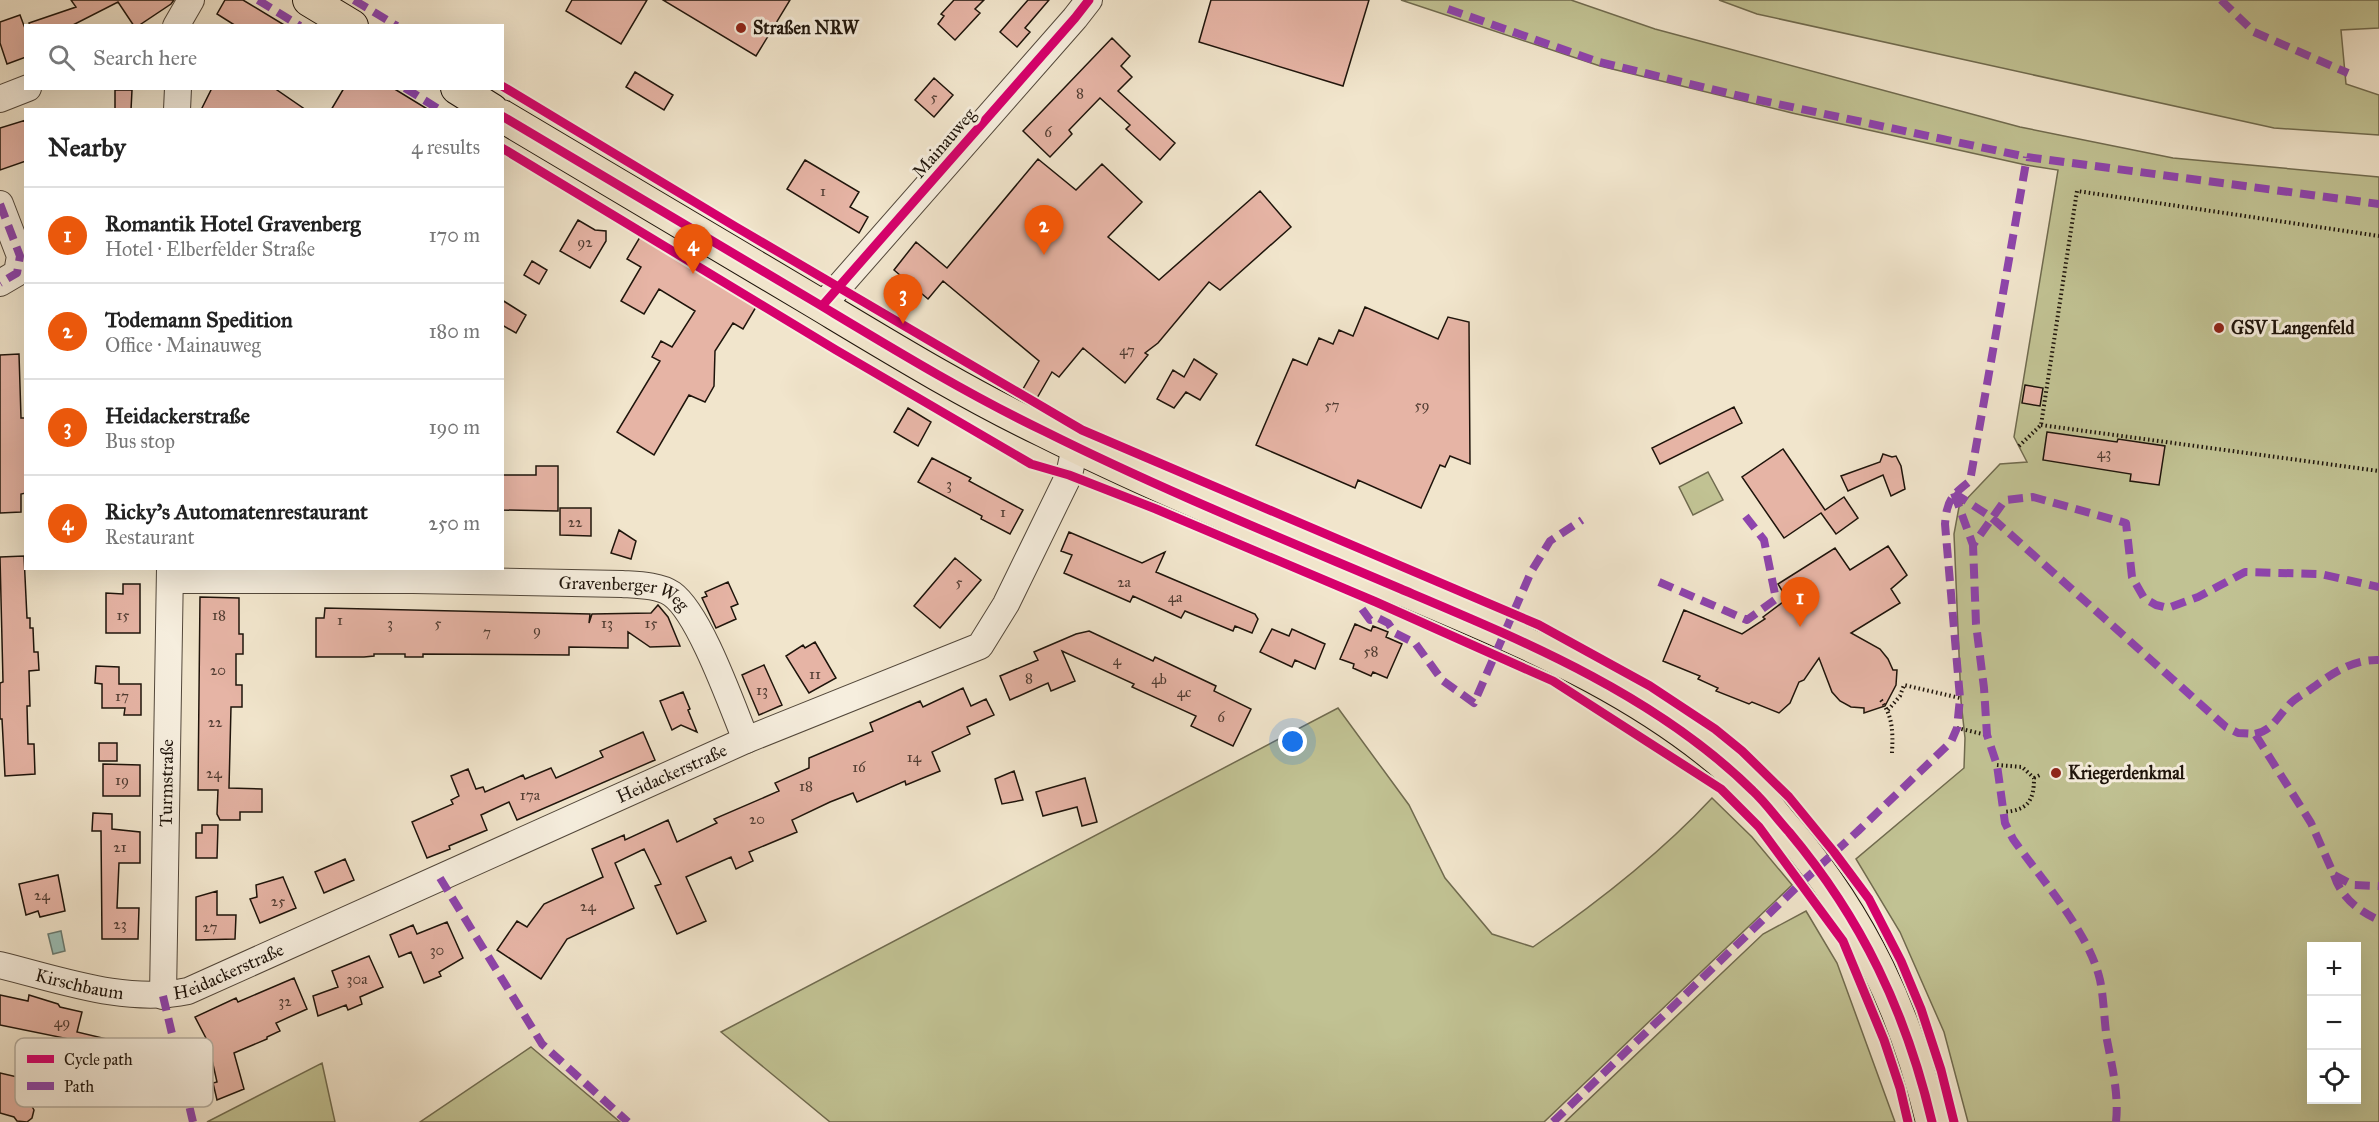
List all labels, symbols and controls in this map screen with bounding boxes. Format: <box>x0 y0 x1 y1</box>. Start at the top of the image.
place label: Straßen NRW <box>753 17 860 39</box>
marker: Straßen NRW <box>734 21 748 35</box>
search box <box>24 24 504 90</box>
icon: search <box>45 41 78 74</box>
text: Search here <box>93 44 197 71</box>
house number: 8 <box>1076 84 1084 102</box>
house number: 5 <box>931 88 938 106</box>
street label: Mainauweg <box>908 103 981 183</box>
house number: 6 <box>1044 123 1053 141</box>
text: Nearby <box>48 131 126 163</box>
text: 4 results <box>411 135 480 159</box>
house number: 1 <box>820 182 826 200</box>
pin: 2 <box>1024 206 1064 255</box>
text: Romantik Hotel Gravenberg <box>105 210 361 237</box>
text: 1 <box>64 223 71 247</box>
text: 170 m <box>429 223 480 247</box>
pin: 4 <box>674 224 712 274</box>
house number: 92 <box>577 233 593 251</box>
text: Hotel · Elberfelder Straße <box>105 237 315 261</box>
pin: 3 <box>884 274 922 324</box>
text: Todemann Spedition <box>105 306 293 333</box>
place label: GSV Langenfeld <box>2231 317 2355 340</box>
text: 2 <box>63 319 72 343</box>
text: 180 m <box>429 319 480 343</box>
marker: GSV Langenfeld <box>2212 321 2226 335</box>
text: Office · Mainauweg <box>105 333 261 357</box>
house number: 47 <box>1119 341 1135 359</box>
house number: 57 <box>1325 396 1339 414</box>
house number: 59 <box>1414 396 1430 414</box>
text: Heidackerstraße <box>105 402 250 429</box>
text: 3 <box>64 415 72 439</box>
text: 190 m <box>429 415 480 439</box>
text: Bus stop <box>105 429 175 453</box>
house number: 43 <box>2097 444 2111 462</box>
house number: 3 <box>946 475 952 493</box>
text: Ricky's Automatenrestaurant <box>105 498 368 525</box>
house number: 1 <box>1000 503 1006 521</box>
text: 4 <box>62 511 73 535</box>
text: 250 m <box>428 511 480 535</box>
house number: 22 <box>568 513 583 531</box>
text: Restaurant <box>105 525 195 549</box>
street label: Gravenberger Weg <box>558 572 695 616</box>
house number: 5 <box>956 573 963 591</box>
house number: 2a <box>1117 573 1132 591</box>
pin: 1 <box>1780 578 1820 627</box>
house number: 4a <box>1168 588 1183 606</box>
house number: 15 <box>117 606 129 624</box>
house number: 18 <box>212 606 226 624</box>
house number: 1 <box>337 611 343 629</box>
house number: 3 <box>387 614 393 632</box>
house number: 5 <box>435 614 442 632</box>
house number: 13 <box>601 614 613 632</box>
house number: 15 <box>645 614 657 632</box>
house number: 9 <box>533 621 541 639</box>
house number: 7 <box>483 623 491 641</box>
house number: 58 <box>1364 642 1378 660</box>
house number: 4 <box>1113 651 1122 669</box>
house number: 20 <box>210 661 226 679</box>
house number: 11 <box>809 665 821 683</box>
house number: 8 <box>1025 669 1033 687</box>
house number: 4b <box>1151 670 1167 688</box>
house number: 13 <box>756 681 768 699</box>
house number: 4c <box>1177 683 1191 701</box>
house number: 17 <box>115 687 129 705</box>
house number: 6 <box>1217 708 1226 726</box>
house number: 22 <box>208 713 223 731</box>
your location <box>1278 727 1307 756</box>
street label: Turmstraße <box>155 739 178 827</box>
street label: Heidackerstraße <box>613 739 730 808</box>
house number: 14 <box>907 748 922 766</box>
house number: 16 <box>852 758 867 776</box>
place label: Kriegerdenkmal <box>2068 762 2186 785</box>
house number: 24 <box>206 764 223 782</box>
marker: Kriegerdenkmal <box>2049 766 2063 780</box>
house number: 19 <box>115 771 129 789</box>
house number: 18 <box>799 777 813 795</box>
house number: 17a <box>520 786 541 804</box>
house number: 20 <box>749 810 765 828</box>
house number: 21 <box>113 838 127 856</box>
house number: 24 <box>34 886 51 904</box>
house number: 25 <box>271 892 285 910</box>
house number: 24 <box>580 897 597 915</box>
house number: 23 <box>113 915 127 933</box>
house number: 27 <box>203 918 218 936</box>
street label: Heidackerstraße <box>172 938 287 1004</box>
house number: 30 <box>430 941 444 959</box>
map controls <box>2307 942 2361 1104</box>
button: + <box>2307 942 2361 996</box>
street label: Kirschbaum <box>33 964 125 1004</box>
house number: 30a <box>346 970 368 988</box>
house number: 32 <box>278 992 292 1010</box>
button: − <box>2307 996 2361 1050</box>
house number: 49 <box>54 1013 70 1031</box>
legend <box>15 1038 213 1107</box>
text: Cycle path <box>64 1050 133 1069</box>
button: locate <box>2307 1050 2361 1104</box>
text: Path <box>64 1077 94 1096</box>

